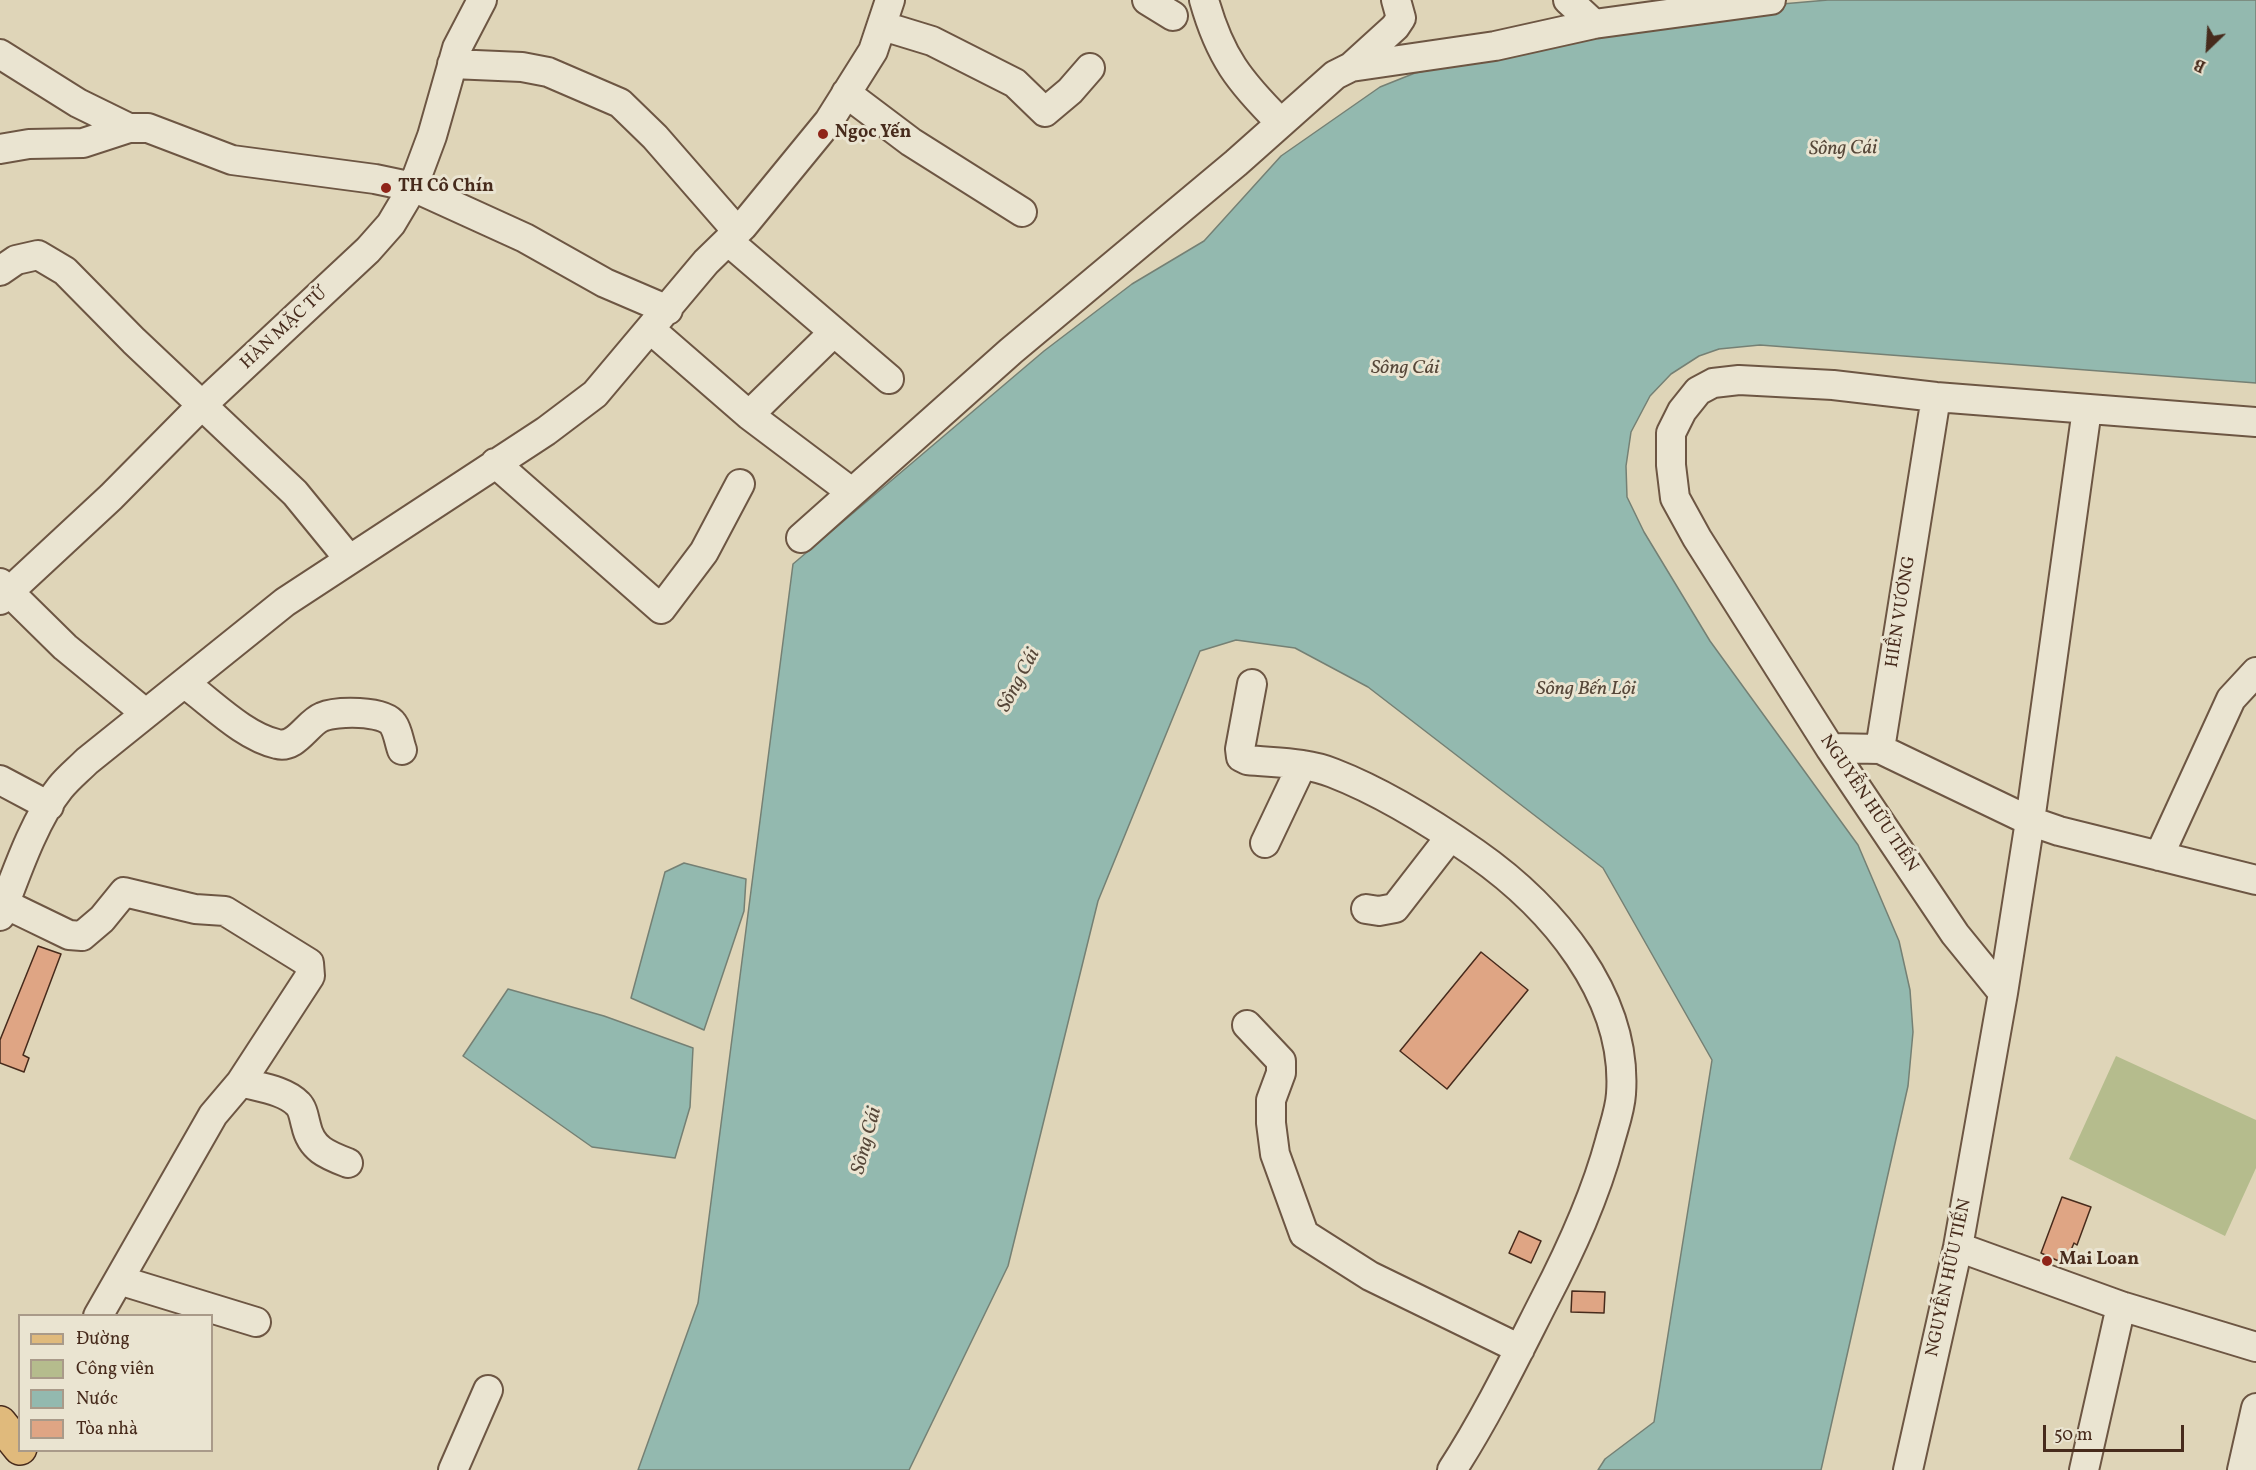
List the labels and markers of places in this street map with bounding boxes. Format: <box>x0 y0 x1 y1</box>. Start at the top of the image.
place label: Ngọc Yến <box>835 123 911 145</box>
marker: Ngọc Yến <box>816 127 830 141</box>
place label: TH Cô Chín <box>398 177 494 199</box>
marker: TH Cô Chín <box>379 181 393 195</box>
place label: Mai Loan <box>2059 1250 2139 1272</box>
marker: Mai Loan <box>2040 1254 2054 1268</box>

